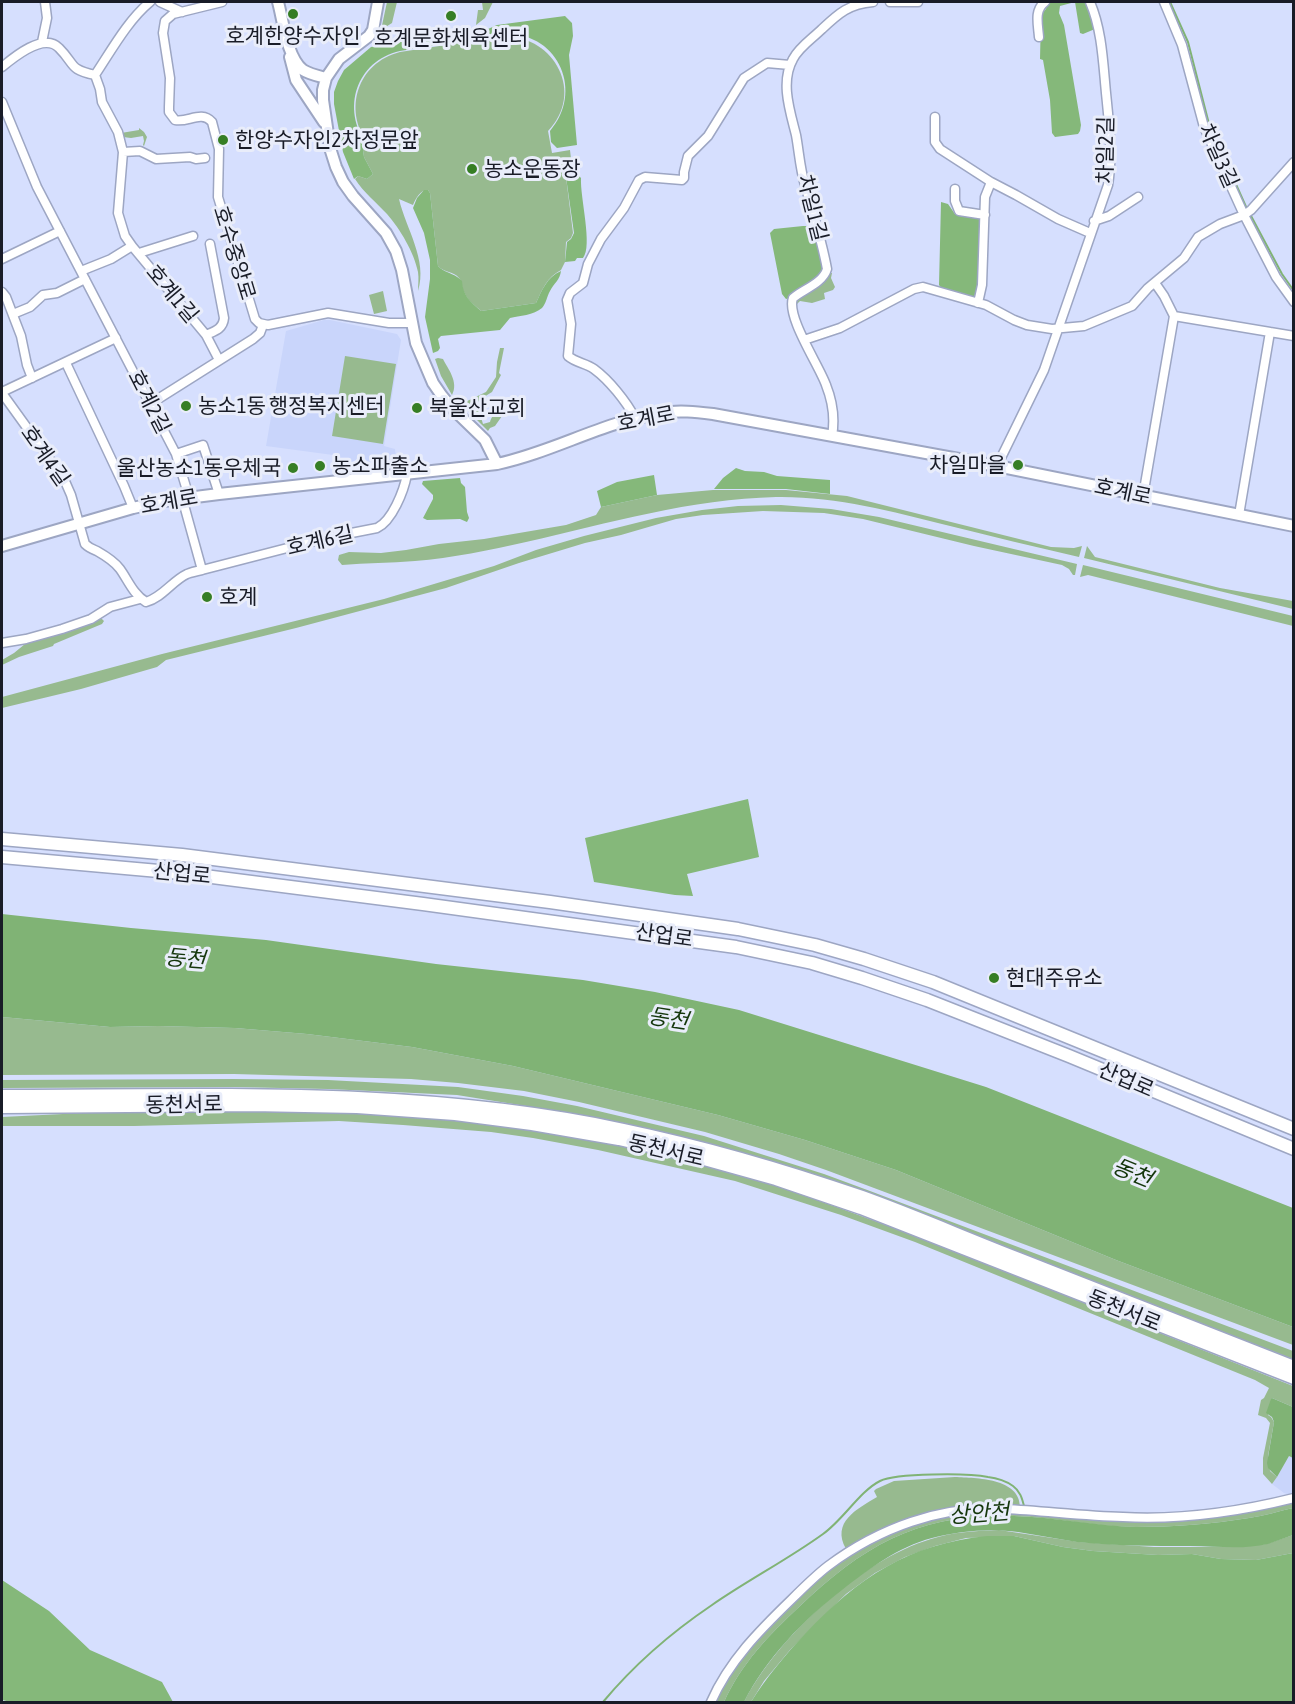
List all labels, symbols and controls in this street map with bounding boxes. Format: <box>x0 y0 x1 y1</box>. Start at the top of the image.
marker: 호계한양수자인 <box>286 7 300 21</box>
marker: 호계문화체육센터 <box>444 9 458 23</box>
place label: 호계한양수자인 <box>225 23 361 49</box>
place label: 호계문화체육센터 <box>374 25 528 51</box>
street label: 차일2길 <box>1093 116 1119 184</box>
street label: 차일3길 <box>1193 120 1243 192</box>
place label: 한양수자인2차정문앞 <box>235 127 419 153</box>
marker: 한양수자인2차정문앞 <box>216 133 230 147</box>
place label: 농소운동장 <box>484 156 581 182</box>
marker: 농소운동장 <box>465 162 479 176</box>
street label: 차일1길 <box>792 172 832 244</box>
street label: 호수중앙로 <box>208 203 260 303</box>
street label: 호계1길 <box>141 260 203 328</box>
street label: 호계2길 <box>122 366 176 438</box>
place label: 농소1동 행정복지센터 <box>198 393 385 419</box>
place label: 북울산교회 <box>429 395 526 421</box>
marker: 농소1동 행정복지센터 <box>179 399 193 413</box>
marker: 북울산교회 <box>410 401 424 415</box>
street label: 호계로 <box>615 401 677 437</box>
street label: 호계4길 <box>15 421 75 491</box>
place label: 차일마을 <box>929 452 1006 478</box>
place label: 농소파출소 <box>332 453 429 479</box>
place label: 울산농소1동우체국 <box>117 455 281 481</box>
marker: 차일마을 <box>1011 458 1025 472</box>
marker: 농소파출소 <box>313 459 327 473</box>
marker: 울산농소1동우체국 <box>286 461 300 475</box>
street label: 호계로 <box>1092 474 1154 510</box>
street label: 호계로 <box>138 485 200 519</box>
street label: 호계6길 <box>284 521 356 561</box>
place label: 호계 <box>219 584 258 610</box>
marker: 호계 <box>200 590 214 604</box>
street label: 산업로 <box>152 858 212 890</box>
street label: 산업로 <box>634 919 694 953</box>
water label: 동천 <box>164 944 206 974</box>
place label: 현대주유소 <box>1006 965 1103 991</box>
marker: 현대주유소 <box>987 971 1001 985</box>
water label: 동천 <box>646 1003 690 1035</box>
street label: 산업로 <box>1094 1057 1158 1103</box>
street label: 동천서로 <box>145 1092 223 1118</box>
street label: 동천서로 <box>626 1130 706 1172</box>
water label: 동천 <box>1108 1153 1156 1193</box>
street label: 동천서로 <box>1083 1285 1165 1337</box>
water label: 상안천 <box>948 1499 1010 1529</box>

